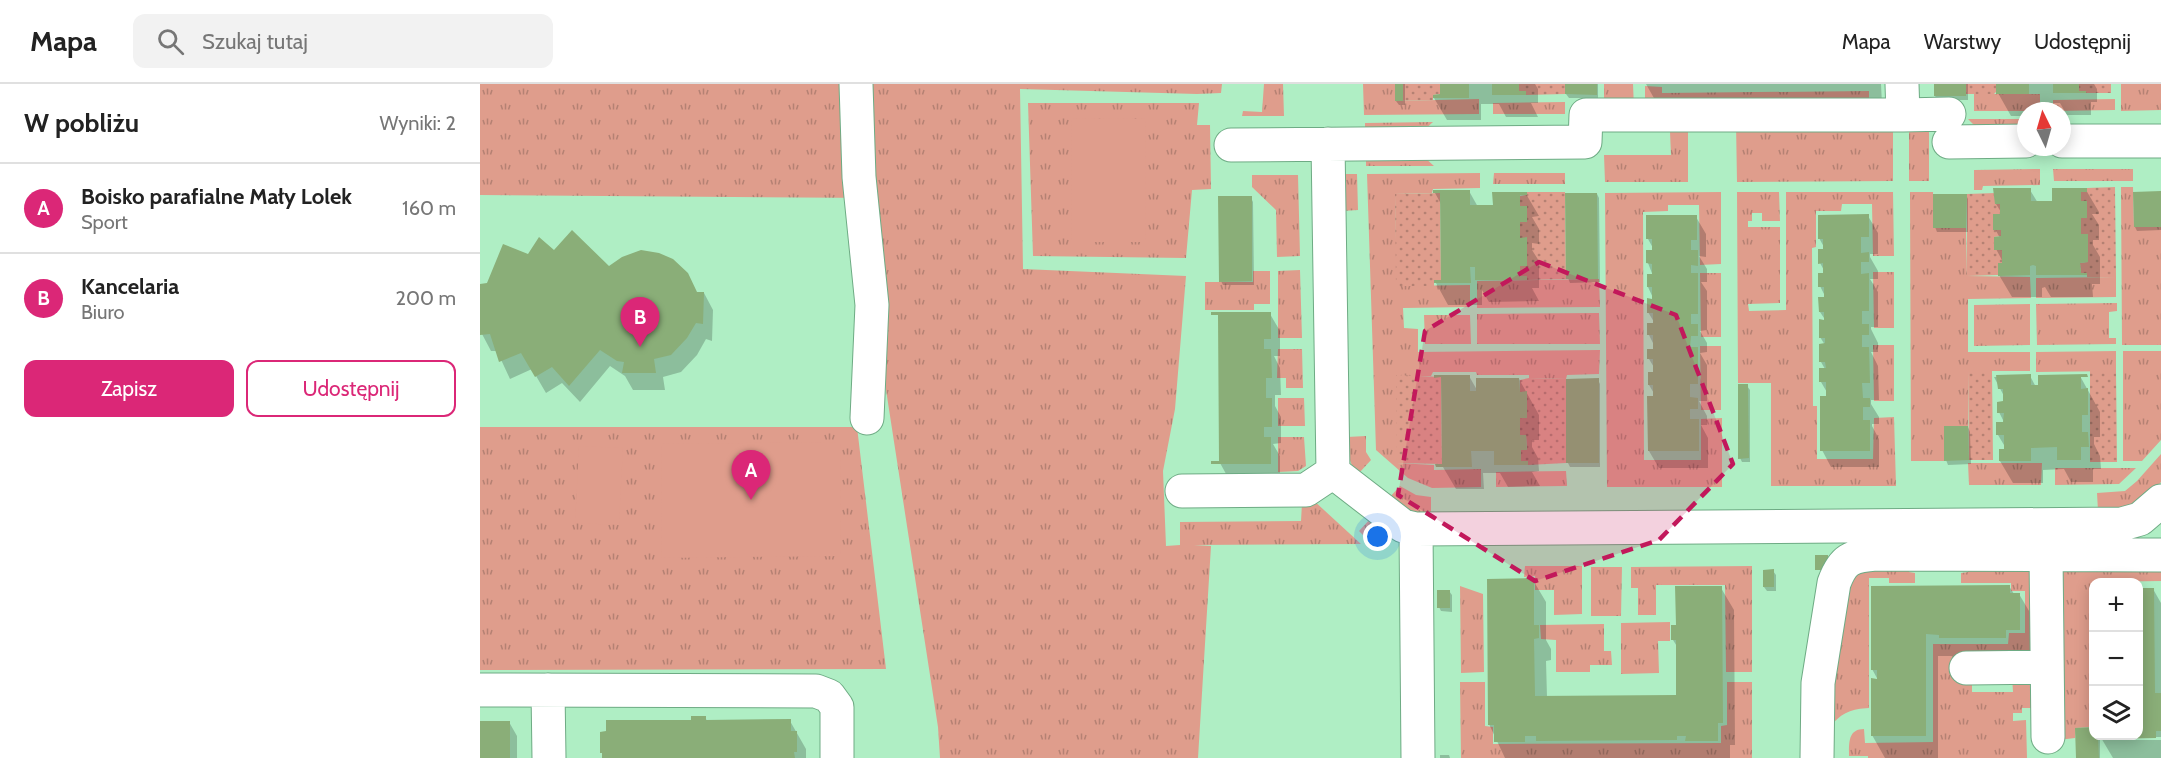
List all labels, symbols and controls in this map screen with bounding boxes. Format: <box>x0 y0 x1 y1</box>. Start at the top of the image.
search box <box>133 14 553 68</box>
text: Mapa <box>30 24 97 58</box>
icon: search <box>154 25 187 58</box>
text: Szukaj tutaj <box>202 28 308 55</box>
text: Mapa <box>1842 29 1891 54</box>
text: Warstwy <box>1924 29 2001 54</box>
text: Udostępnij <box>2034 29 2131 54</box>
north arrow <box>2017 102 2071 156</box>
text: W pobliżu <box>24 107 139 139</box>
text: Wyniki: 2 <box>379 111 456 135</box>
text: Boisko parafialne Mały Lolek <box>81 183 352 210</box>
text: A <box>37 196 50 220</box>
text: 160 m <box>402 196 456 220</box>
text: Sport <box>81 210 128 234</box>
text: Kancelaria <box>81 273 179 300</box>
text: B <box>37 286 50 310</box>
text: 200 m <box>396 286 456 310</box>
pin: B <box>620 298 660 347</box>
text: Biuro <box>81 300 125 324</box>
button: Zapisz <box>24 360 234 417</box>
button: Udostępnij <box>246 360 456 417</box>
pin: A <box>732 450 770 500</box>
your location <box>1363 522 1392 551</box>
map controls <box>2089 578 2143 740</box>
button: + <box>2089 578 2143 632</box>
button: − <box>2089 632 2143 686</box>
button: layers <box>2089 686 2143 740</box>

